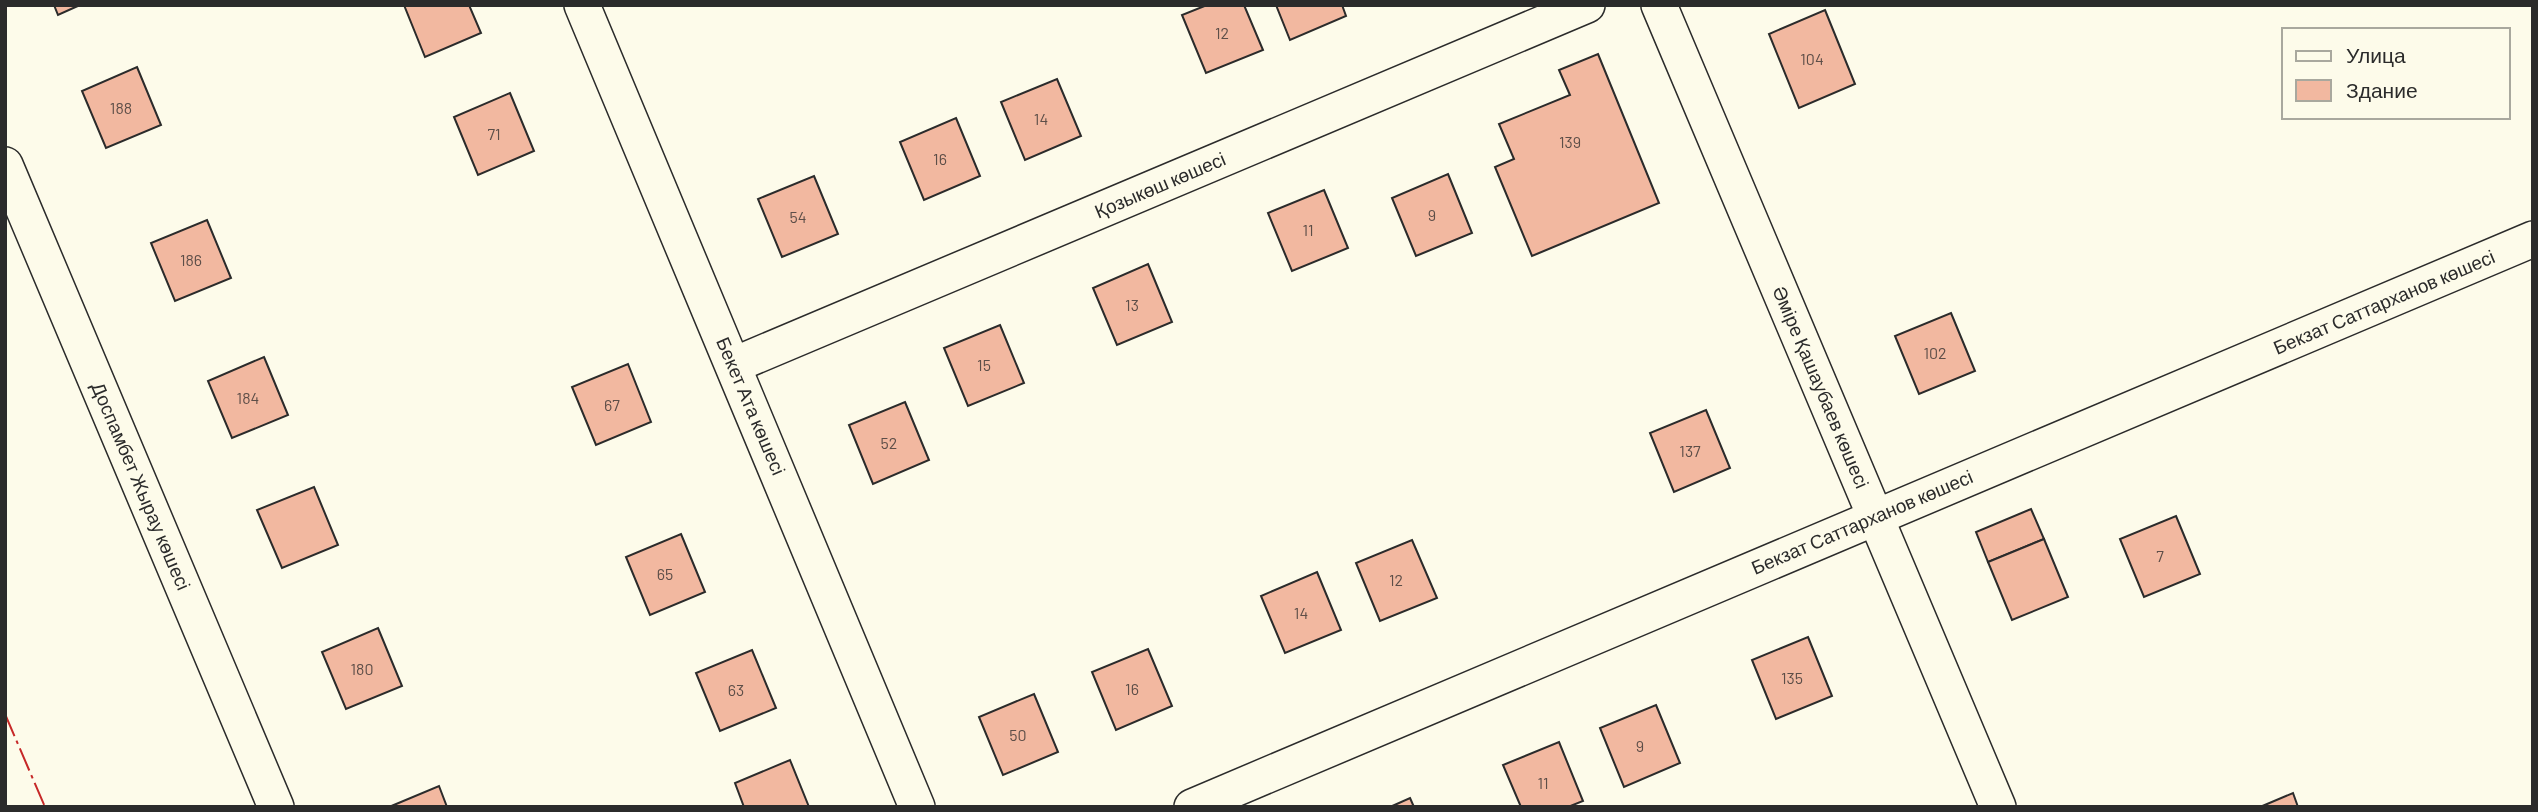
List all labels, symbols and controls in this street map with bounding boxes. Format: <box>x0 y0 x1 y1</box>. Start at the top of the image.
house number: 12 <box>1215 23 1229 42</box>
legend <box>2282 28 2510 119</box>
text: Улица <box>2346 42 2406 67</box>
house number: 104 <box>1800 49 1824 68</box>
text: Здание <box>2346 77 2418 102</box>
house number: 188 <box>110 98 132 117</box>
house number: 14 <box>1034 109 1048 128</box>
house number: 71 <box>487 124 501 143</box>
house number: 139 <box>1559 132 1581 151</box>
street label: Қозыкөш көшесі <box>1091 147 1229 223</box>
house number: 16 <box>933 149 947 168</box>
house number: 9 <box>1428 205 1436 224</box>
house number: 54 <box>789 207 807 226</box>
house number: 11 <box>1302 220 1314 239</box>
street label: Бекзат Саттарханов көшесі <box>2270 244 2498 359</box>
house number: 186 <box>180 250 202 269</box>
street label: Әміре Қашаубаев көшесі <box>1768 282 1875 491</box>
house number: 13 <box>1125 295 1139 314</box>
street label: Бекет Ата көшесі <box>712 333 791 478</box>
house number: 102 <box>1923 343 1947 362</box>
house number: 15 <box>977 355 991 374</box>
street label: Доспамбет Жырау көшесі <box>87 378 196 593</box>
house number: 184 <box>237 388 259 407</box>
house number: 67 <box>604 395 620 414</box>
house number: 52 <box>881 433 897 452</box>
house number: 137 <box>1679 441 1701 460</box>
street label: Бекзат Саттарханов көшесі <box>1748 464 1976 579</box>
house number: 7 <box>2156 546 2164 565</box>
house number: 65 <box>657 564 673 583</box>
house number: 12 <box>1389 570 1403 589</box>
house number: 14 <box>1294 603 1308 622</box>
house number: 180 <box>351 659 373 678</box>
house number: 135 <box>1781 668 1803 687</box>
house number: 16 <box>1125 679 1139 698</box>
house number: 63 <box>728 680 744 699</box>
house number: 50 <box>1009 725 1027 744</box>
house number: 9 <box>1636 736 1644 755</box>
house number: 11 <box>1537 773 1549 792</box>

